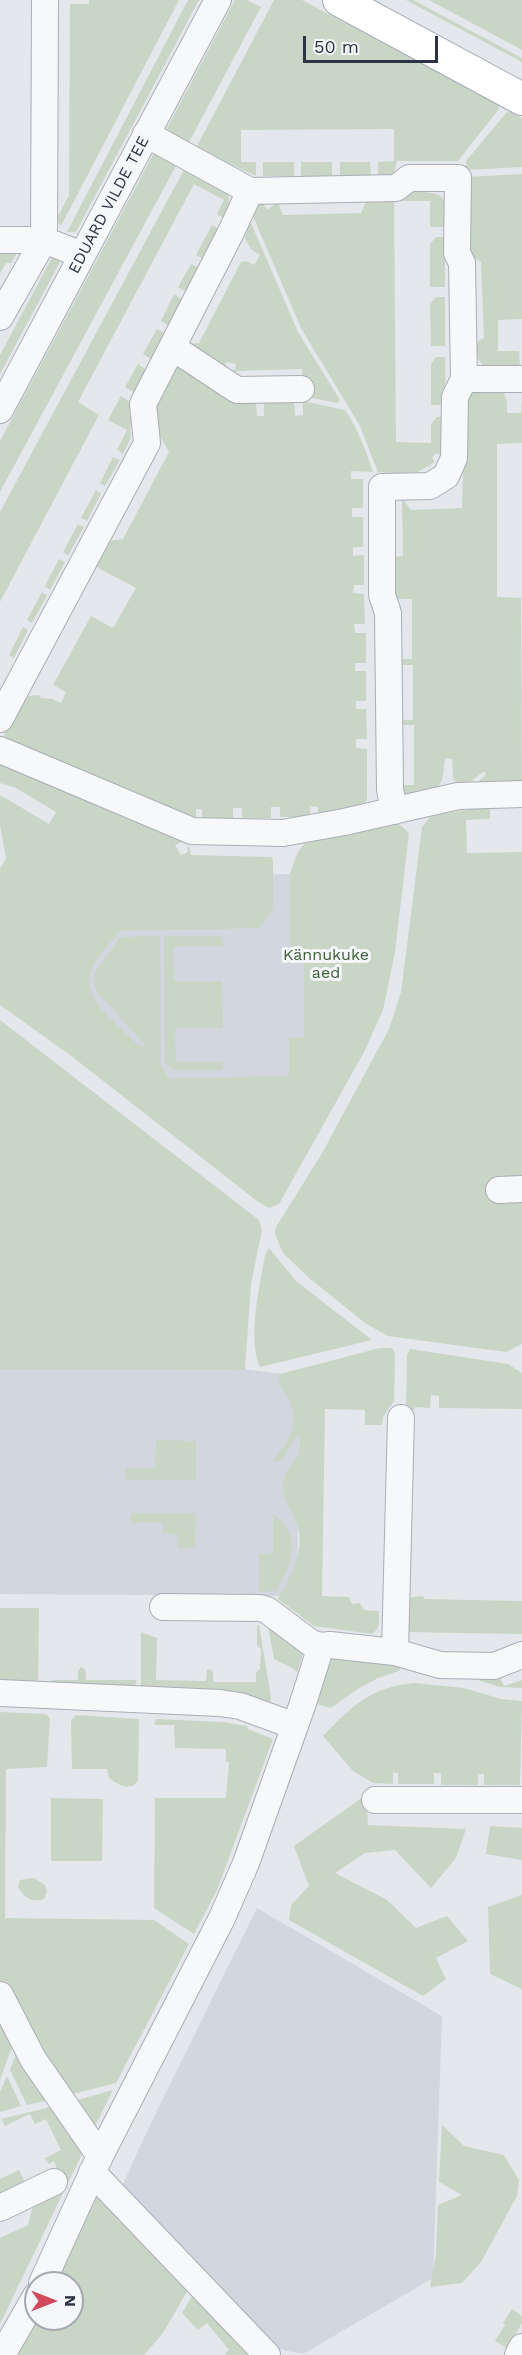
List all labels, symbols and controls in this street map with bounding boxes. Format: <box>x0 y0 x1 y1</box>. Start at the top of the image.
scale bar <box>306 24 441 62</box>
text: 50 m <box>314 36 359 57</box>
street label: EDUARD VILDE TEE <box>65 133 153 277</box>
park label: Kännukuke aed <box>283 945 369 983</box>
north arrow <box>24 2271 84 2331</box>
text: N <box>61 2295 80 2307</box>

